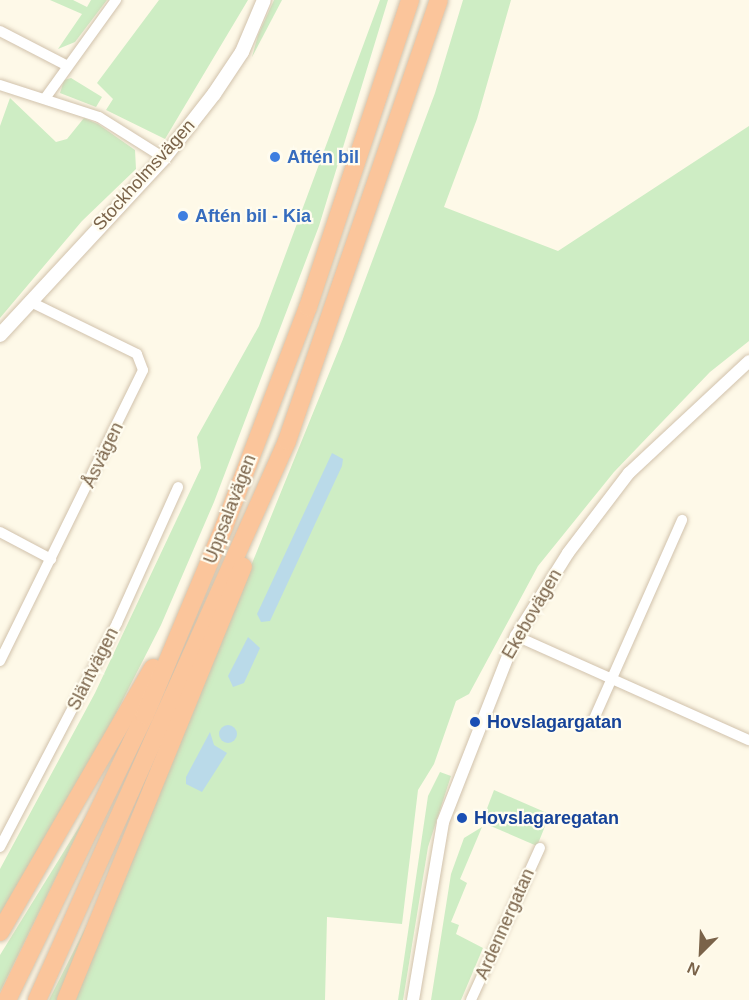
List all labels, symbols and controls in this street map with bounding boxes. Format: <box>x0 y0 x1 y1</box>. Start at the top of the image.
street label: Stockholmsvägen <box>88 115 200 235</box>
place label: Aftén bil <box>287 146 359 168</box>
marker: Aftén bil <box>268 150 282 164</box>
place label: Aftén bil - Kia <box>195 205 311 227</box>
marker: Aftén bil - Kia <box>176 209 190 223</box>
street label: Åsvägen <box>78 419 128 491</box>
street label: Uppsalavägen <box>199 451 261 567</box>
street label: Ekebovägen <box>498 565 566 663</box>
street label: Släntvägen <box>63 624 123 714</box>
place label: Hovslagargatan <box>487 711 622 733</box>
marker: Hovslagargatan <box>468 715 482 729</box>
place label: Hovslagaregatan <box>474 807 619 829</box>
marker: Hovslagaregatan <box>455 811 469 825</box>
street label: Ardennergatan <box>471 865 539 983</box>
north arrow <box>671 922 731 982</box>
text: N <box>685 959 702 979</box>

